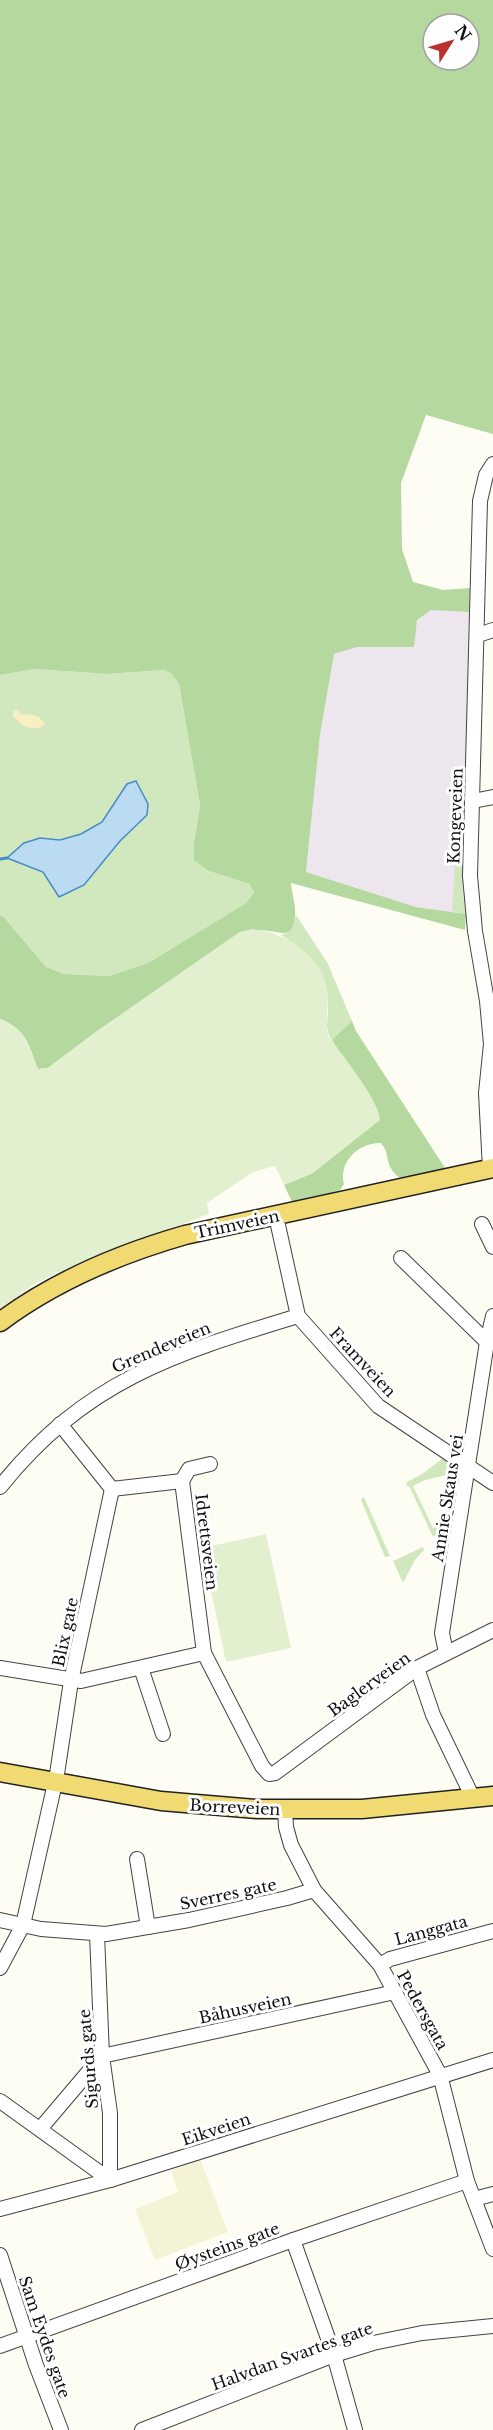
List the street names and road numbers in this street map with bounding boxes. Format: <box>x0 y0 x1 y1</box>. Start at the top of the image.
street label: Kongeveien <box>443 768 467 864</box>
street label: Trimveien <box>193 1205 281 1243</box>
street label: Grendeveien <box>109 1317 213 1377</box>
street label: Framveien <box>326 1323 400 1401</box>
street label: Annie Skaus vei <box>427 1432 467 1564</box>
street label: Idrettsveien <box>191 1493 223 1591</box>
street label: Blix gate <box>48 1595 82 1669</box>
street label: Baglerveien <box>324 1647 414 1721</box>
street label: Borreveien <box>189 1795 281 1819</box>
street label: Sverres gate <box>178 1874 278 1914</box>
street label: Langgata <box>392 1911 470 1949</box>
street label: Pedersgata <box>393 1967 453 2053</box>
street label: Båhusveien <box>197 1988 293 2028</box>
street label: Sigurds gate <box>74 2008 102 2110</box>
street label: Eikveien <box>179 2108 253 2150</box>
street label: Øysteins gate <box>172 2218 282 2274</box>
street label: Sam Eydes gate <box>15 2273 75 2401</box>
street label: Halvdan Svartes gate <box>209 2317 375 2395</box>

